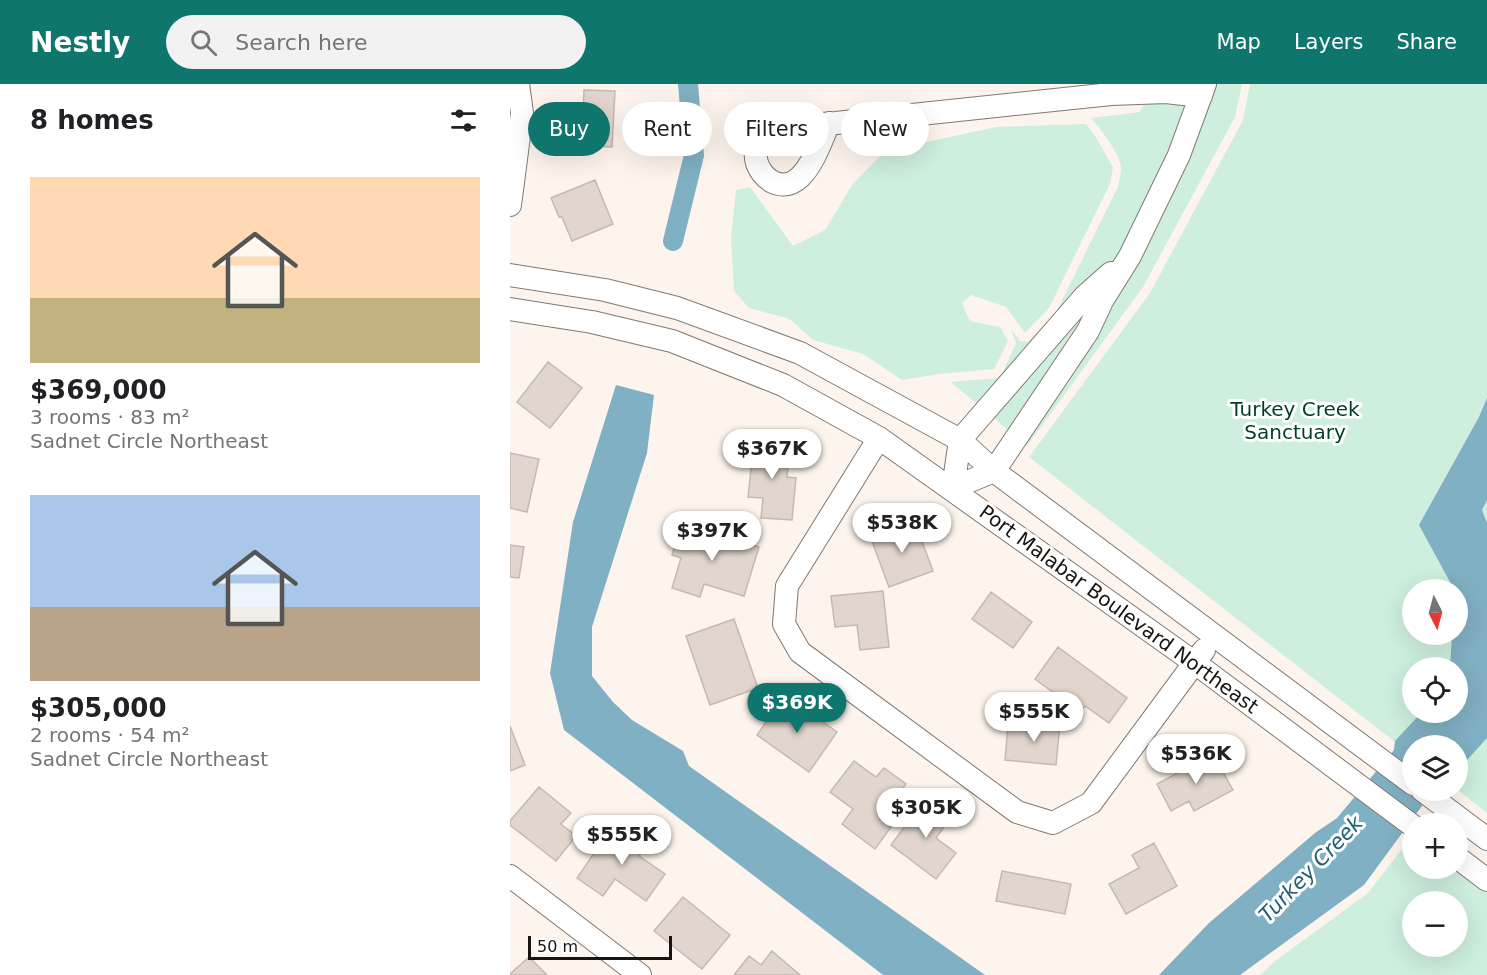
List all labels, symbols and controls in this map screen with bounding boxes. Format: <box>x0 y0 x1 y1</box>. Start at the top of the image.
search box <box>166 15 586 69</box>
text: Nestly <box>30 26 130 59</box>
icon: search <box>187 26 220 59</box>
text: Search here <box>235 30 367 55</box>
text: Map <box>1217 30 1261 54</box>
text: Layers <box>1294 30 1363 54</box>
text: Share <box>1396 30 1457 54</box>
chip: Buy <box>528 102 610 156</box>
chip: Rent <box>622 102 712 156</box>
chip: Filters <box>724 102 829 156</box>
chip: New <box>841 102 929 156</box>
icon: filters <box>447 104 480 137</box>
text: 8 homes <box>30 105 154 135</box>
icon: home <box>201 216 309 324</box>
text: $369,000 <box>30 375 167 405</box>
park label: Turkey Creek Sanctuary <box>1229 397 1360 444</box>
text: 3 rooms · 83 m² <box>30 405 190 429</box>
text: Sadnet Circle Northeast <box>30 429 268 453</box>
pin: $367K <box>730 429 814 480</box>
text: $367K <box>736 436 808 460</box>
street label: Port Malabar Boulevard Northeast <box>975 500 1263 718</box>
pin: $538K <box>860 503 944 554</box>
text: $538K <box>866 510 938 534</box>
pin: $397K <box>670 511 754 562</box>
text: $397K <box>676 518 748 542</box>
icon: home <box>201 534 309 642</box>
north arrow <box>1402 579 1468 645</box>
map controls <box>1402 579 1468 957</box>
button: locate <box>1402 657 1468 723</box>
pin: $369K <box>755 683 839 734</box>
text: $369K <box>761 690 833 714</box>
pin: $555K <box>992 692 1076 743</box>
text: $305,000 <box>30 693 167 723</box>
text: $555K <box>998 699 1070 723</box>
text: 2 rooms · 54 m² <box>30 723 190 747</box>
pin: $536K <box>1154 734 1238 785</box>
button: layers <box>1402 735 1468 801</box>
text: $536K <box>1160 741 1232 765</box>
text: Sadnet Circle Northeast <box>30 747 268 771</box>
pin: $305K <box>884 788 968 839</box>
text: $305K <box>890 795 962 819</box>
water label: Turkey Creek <box>1254 810 1368 927</box>
button: + <box>1402 813 1468 879</box>
pin: $555K <box>580 815 664 866</box>
text: $555K <box>586 822 658 846</box>
button: − <box>1402 891 1468 957</box>
scale bar <box>528 933 672 960</box>
text: 50 m <box>537 937 578 956</box>

